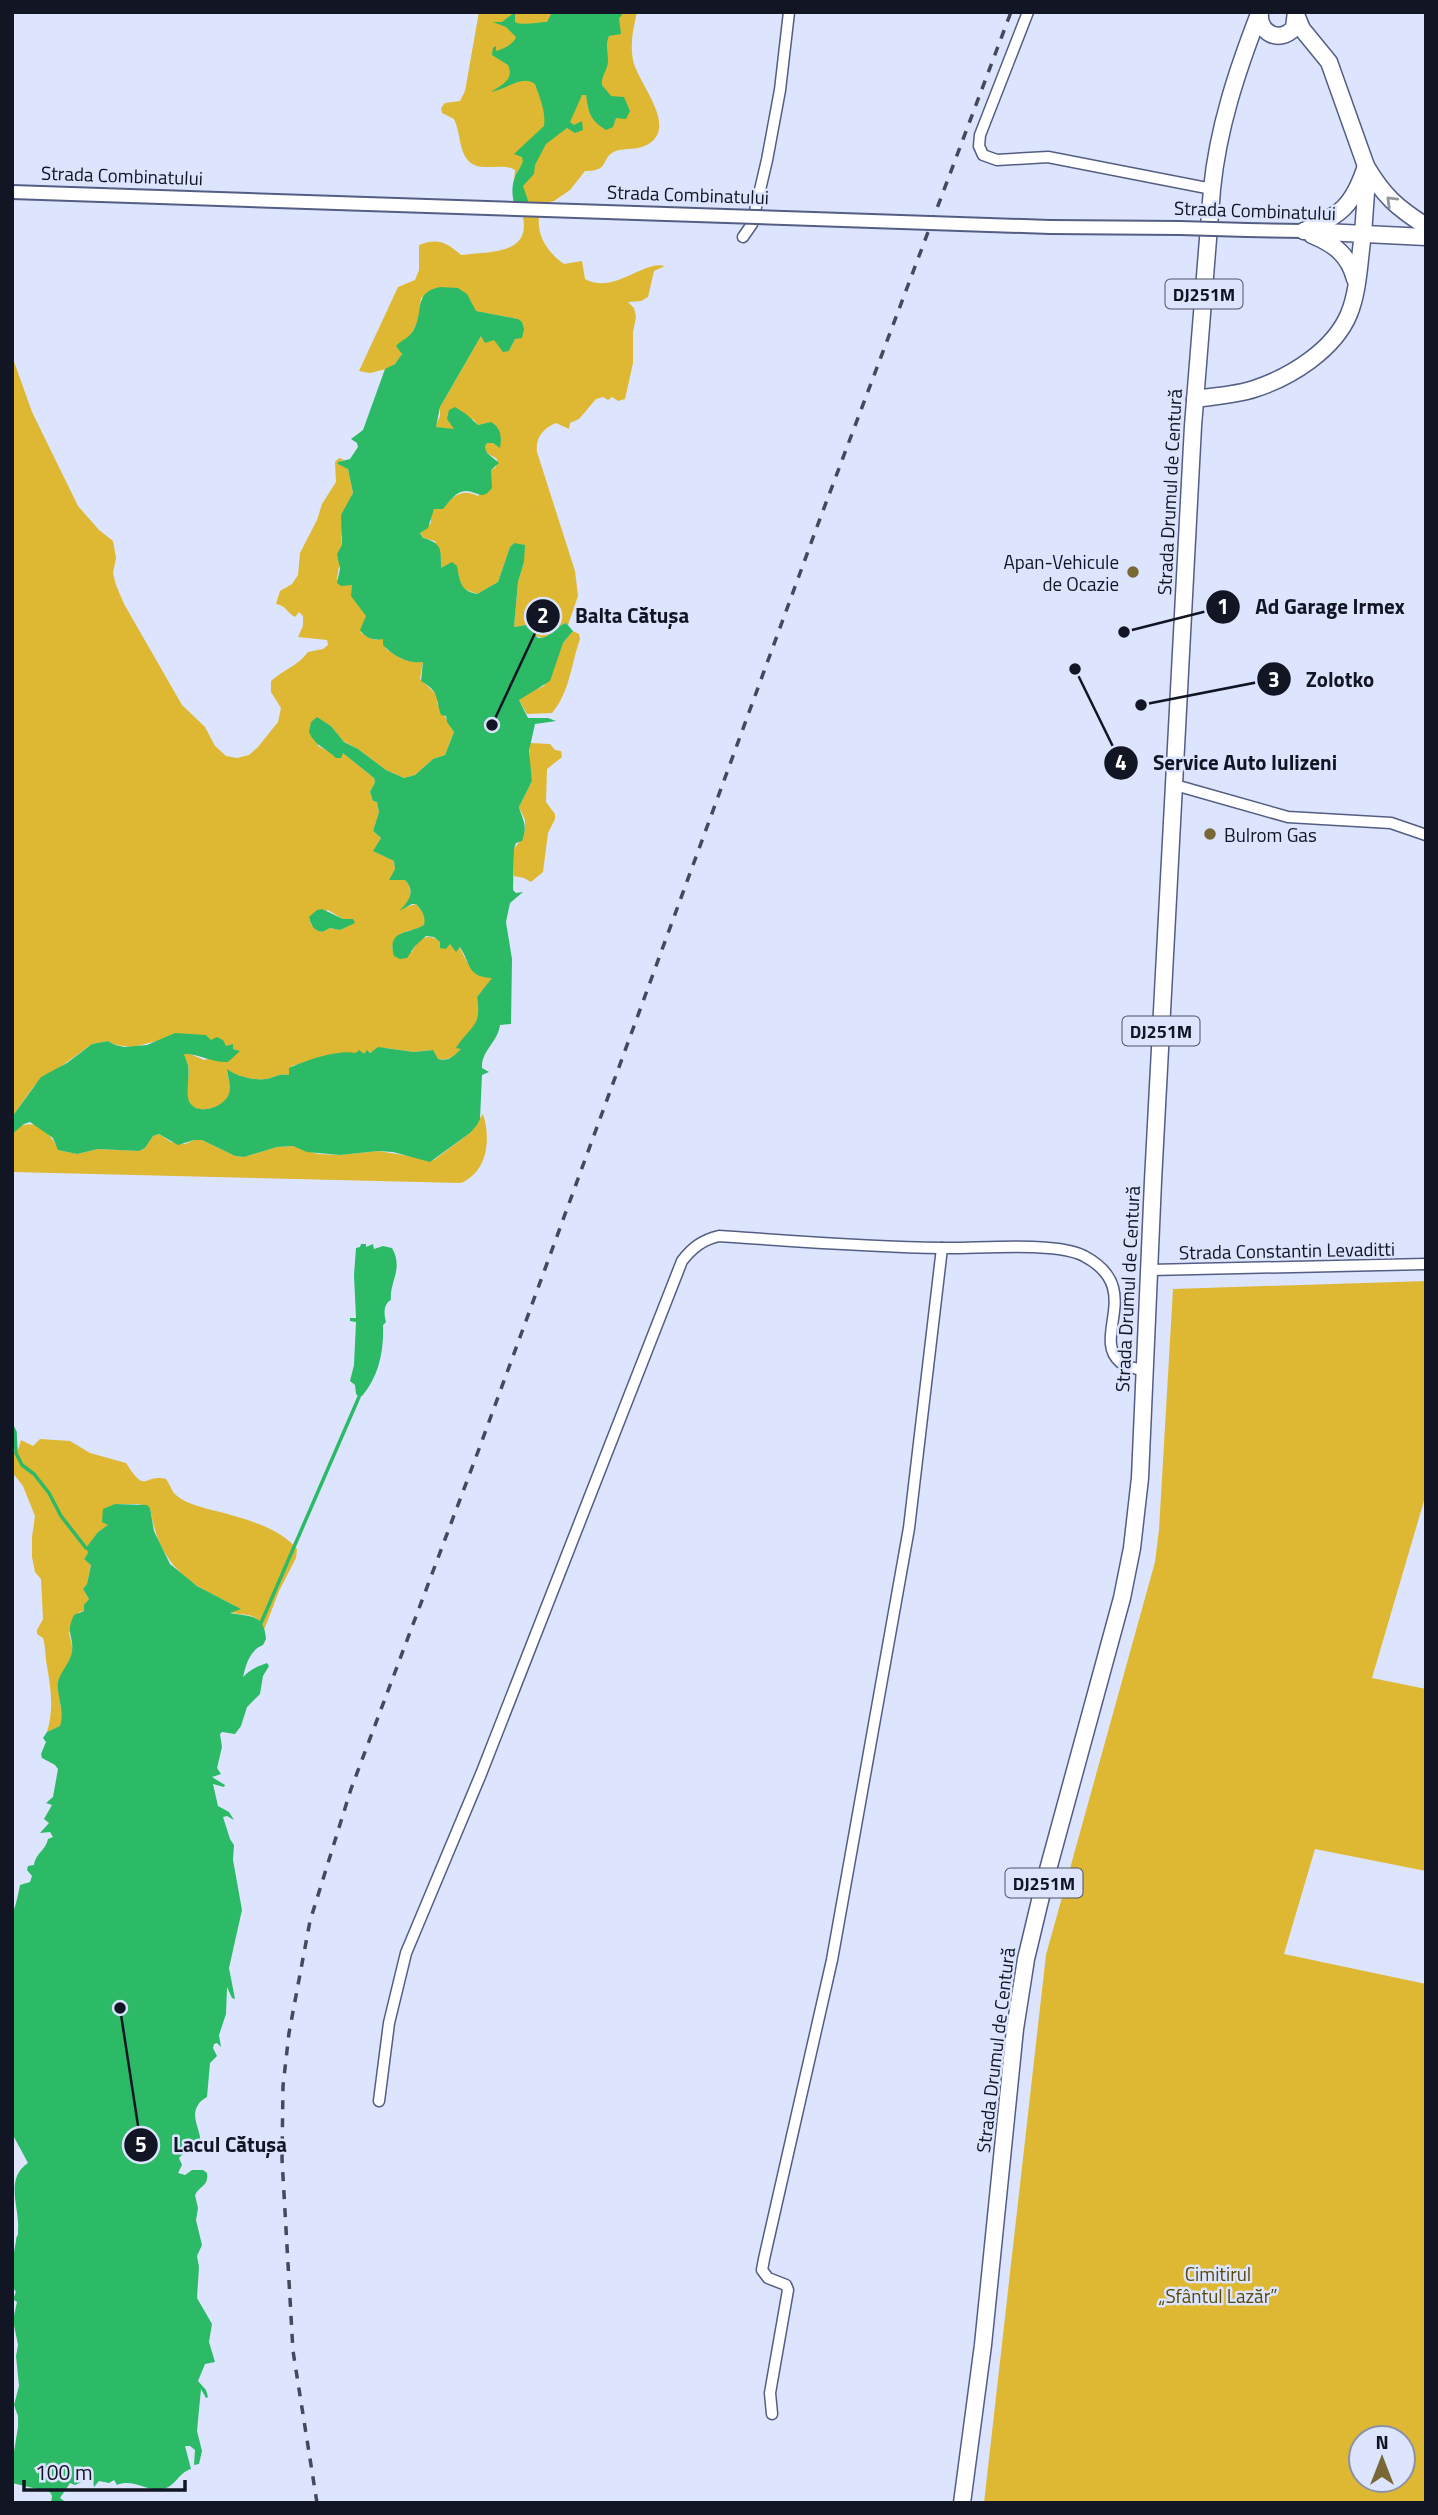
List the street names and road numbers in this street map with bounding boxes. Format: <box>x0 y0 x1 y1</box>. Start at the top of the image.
street label: Strada Combinatului <box>41 158 203 192</box>
street label: Strada Combinatului <box>607 177 769 211</box>
street label: Strada Combinatului <box>1174 193 1336 227</box>
road number: DJ251M <box>1166 280 1242 308</box>
street label: Strada Drumul de Centură <box>1149 388 1189 596</box>
road number: DJ251M <box>1122 1016 1200 1046</box>
street label: Strada Drumul de Centură <box>1107 1185 1147 1393</box>
street label: Strada Constantin Levaditti <box>1179 1234 1395 1266</box>
road number: DJ251M <box>1006 1868 1082 1898</box>
street label: Strada Drumul de Centură <box>968 1945 1022 2154</box>

